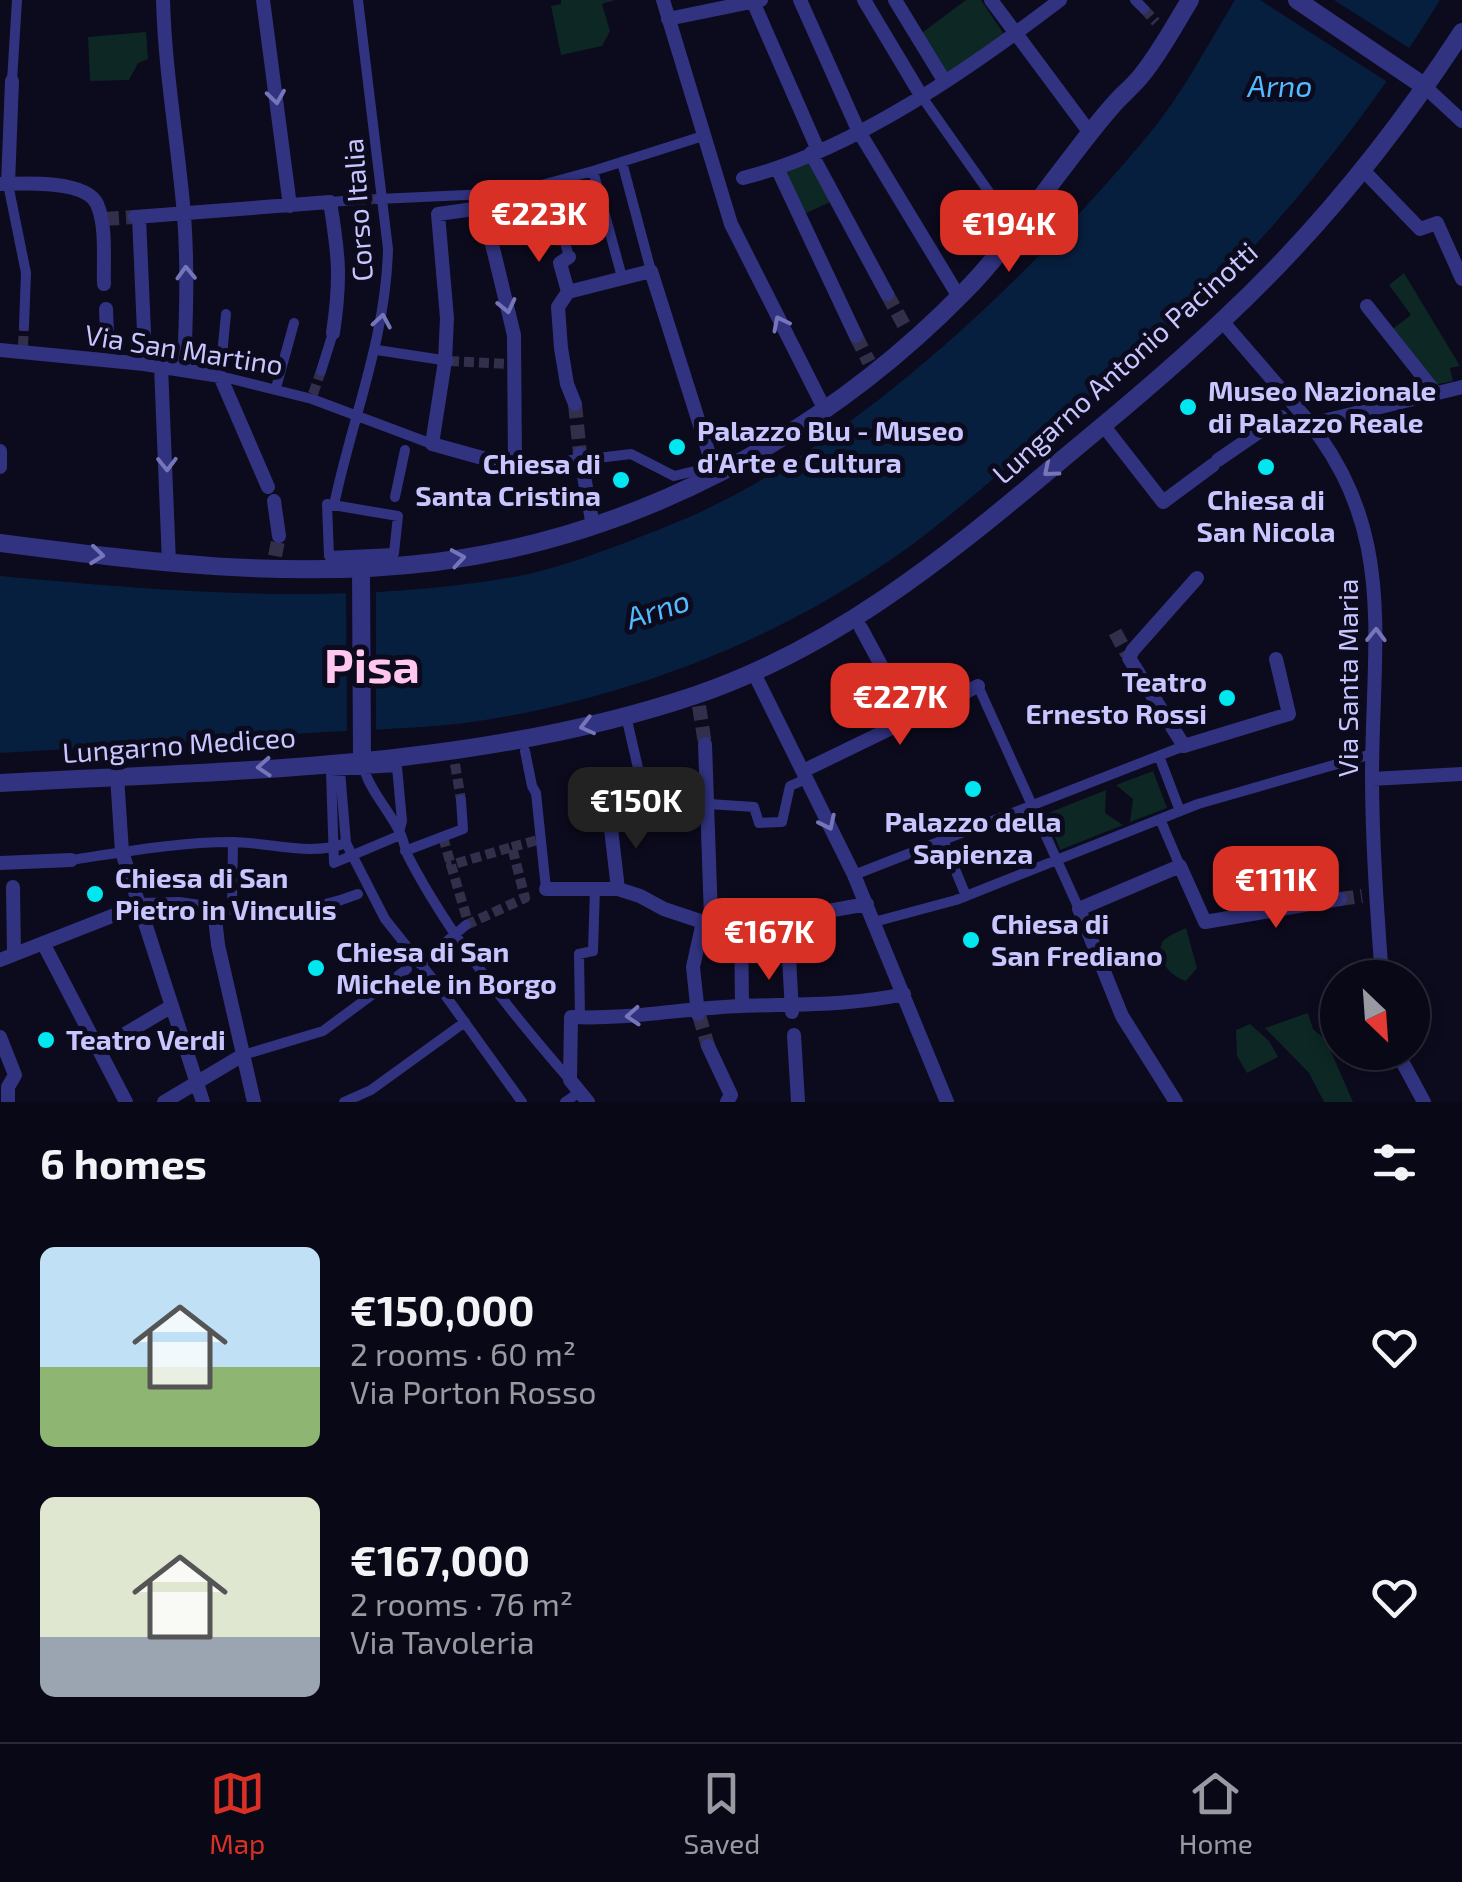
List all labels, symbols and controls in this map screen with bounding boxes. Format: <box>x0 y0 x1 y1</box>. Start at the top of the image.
water label: Arno <box>1247 67 1312 103</box>
one-way arrow <box>264 88 285 105</box>
street label: Corso Italia <box>335 137 379 283</box>
pin: €223K <box>469 180 609 265</box>
pin: €194K <box>939 190 1079 275</box>
text: €223K <box>491 193 587 231</box>
text: €194K <box>962 203 1056 241</box>
street label: Lungarno Antonio Pacinotti <box>985 234 1264 490</box>
one-way arrow <box>176 264 197 280</box>
one-way arrow <box>495 297 516 314</box>
one-way arrow <box>371 312 392 329</box>
one-way arrow <box>772 315 792 333</box>
street label: Via San Martino <box>83 317 286 381</box>
place label: Museo Nazionale di Palazzo Reale <box>1208 373 1436 439</box>
marker: Museo Nazionale di Palazzo Reale <box>1177 396 1199 418</box>
place label: Palazzo Blu - Museo d'Arte e Cultura <box>697 413 964 479</box>
marker: Palazzo Blu - Museo d'Arte e Cultura <box>666 436 688 458</box>
place label: Chiesa di Santa Cristina <box>415 446 601 512</box>
one-way arrow <box>156 456 177 472</box>
marker: Chiesa di San Nicola <box>1255 456 1277 478</box>
one-way arrow <box>1043 458 1061 476</box>
marker: Chiesa di Santa Cristina <box>610 469 632 491</box>
place label: Chiesa di San Nicola <box>1197 482 1335 548</box>
one-way arrow <box>89 544 105 565</box>
one-way arrow <box>450 549 466 570</box>
street label: Via Santa Maria <box>1330 579 1364 777</box>
water label: Arno <box>620 581 694 636</box>
one-way arrow <box>1365 627 1386 643</box>
district label: Pisa <box>324 635 420 693</box>
pin: €227K <box>830 663 970 748</box>
place label: Teatro Ernesto Rossi <box>1025 664 1207 730</box>
text: €227K <box>853 676 947 714</box>
marker: Teatro Ernesto Rossi <box>1216 687 1238 709</box>
one-way arrow <box>579 714 596 735</box>
street label: Lungarno Mediceo <box>61 719 297 769</box>
one-way arrow <box>256 756 272 777</box>
pin: €150K <box>566 767 706 852</box>
marker: Palazzo della Sapienza <box>962 778 984 800</box>
text: €150K <box>590 780 682 818</box>
place label: Palazzo della Sapienza <box>884 804 1062 870</box>
one-way arrow <box>816 813 836 831</box>
pin: €111K <box>1206 846 1346 931</box>
text: €111K <box>1235 859 1317 897</box>
place label: Chiesa di San Pietro in Vinculis <box>115 860 337 926</box>
marker: Chiesa di San Pietro in Vinculis <box>84 883 106 905</box>
pin: €167K <box>699 898 839 983</box>
place label: Chiesa di San Frediano <box>991 906 1163 972</box>
text: €167K <box>724 911 814 949</box>
marker: Chiesa di San Frediano <box>960 929 982 951</box>
place label: Chiesa di San Michele in Borgo <box>336 934 557 1000</box>
marker: Chiesa di San Michele in Borgo <box>305 957 327 979</box>
north arrow <box>1320 960 1430 1070</box>
map controls <box>1320 960 1430 1070</box>
one-way arrow <box>624 1005 640 1026</box>
place label: Teatro Verdi <box>66 1022 226 1056</box>
marker: Teatro Verdi <box>35 1029 57 1051</box>
icon: filters <box>1367 1135 1422 1190</box>
text: 6 homes <box>40 1137 207 1187</box>
text: €150,000 <box>350 1284 534 1334</box>
icon: home <box>120 1287 240 1407</box>
icon: heart <box>1367 1320 1422 1375</box>
text: 2 rooms · 60 m² <box>350 1334 576 1372</box>
text: Via Porton Rosso <box>350 1372 596 1410</box>
text: €167,000 <box>350 1534 530 1584</box>
icon: home <box>120 1537 240 1657</box>
icon: heart <box>1367 1570 1422 1625</box>
text: 2 rooms · 76 m² <box>350 1584 573 1622</box>
text: Via Tavoleria <box>350 1622 535 1660</box>
tab: Map <box>209 1766 265 1860</box>
tab: Saved <box>684 1766 760 1860</box>
tab: Home <box>1179 1766 1253 1860</box>

